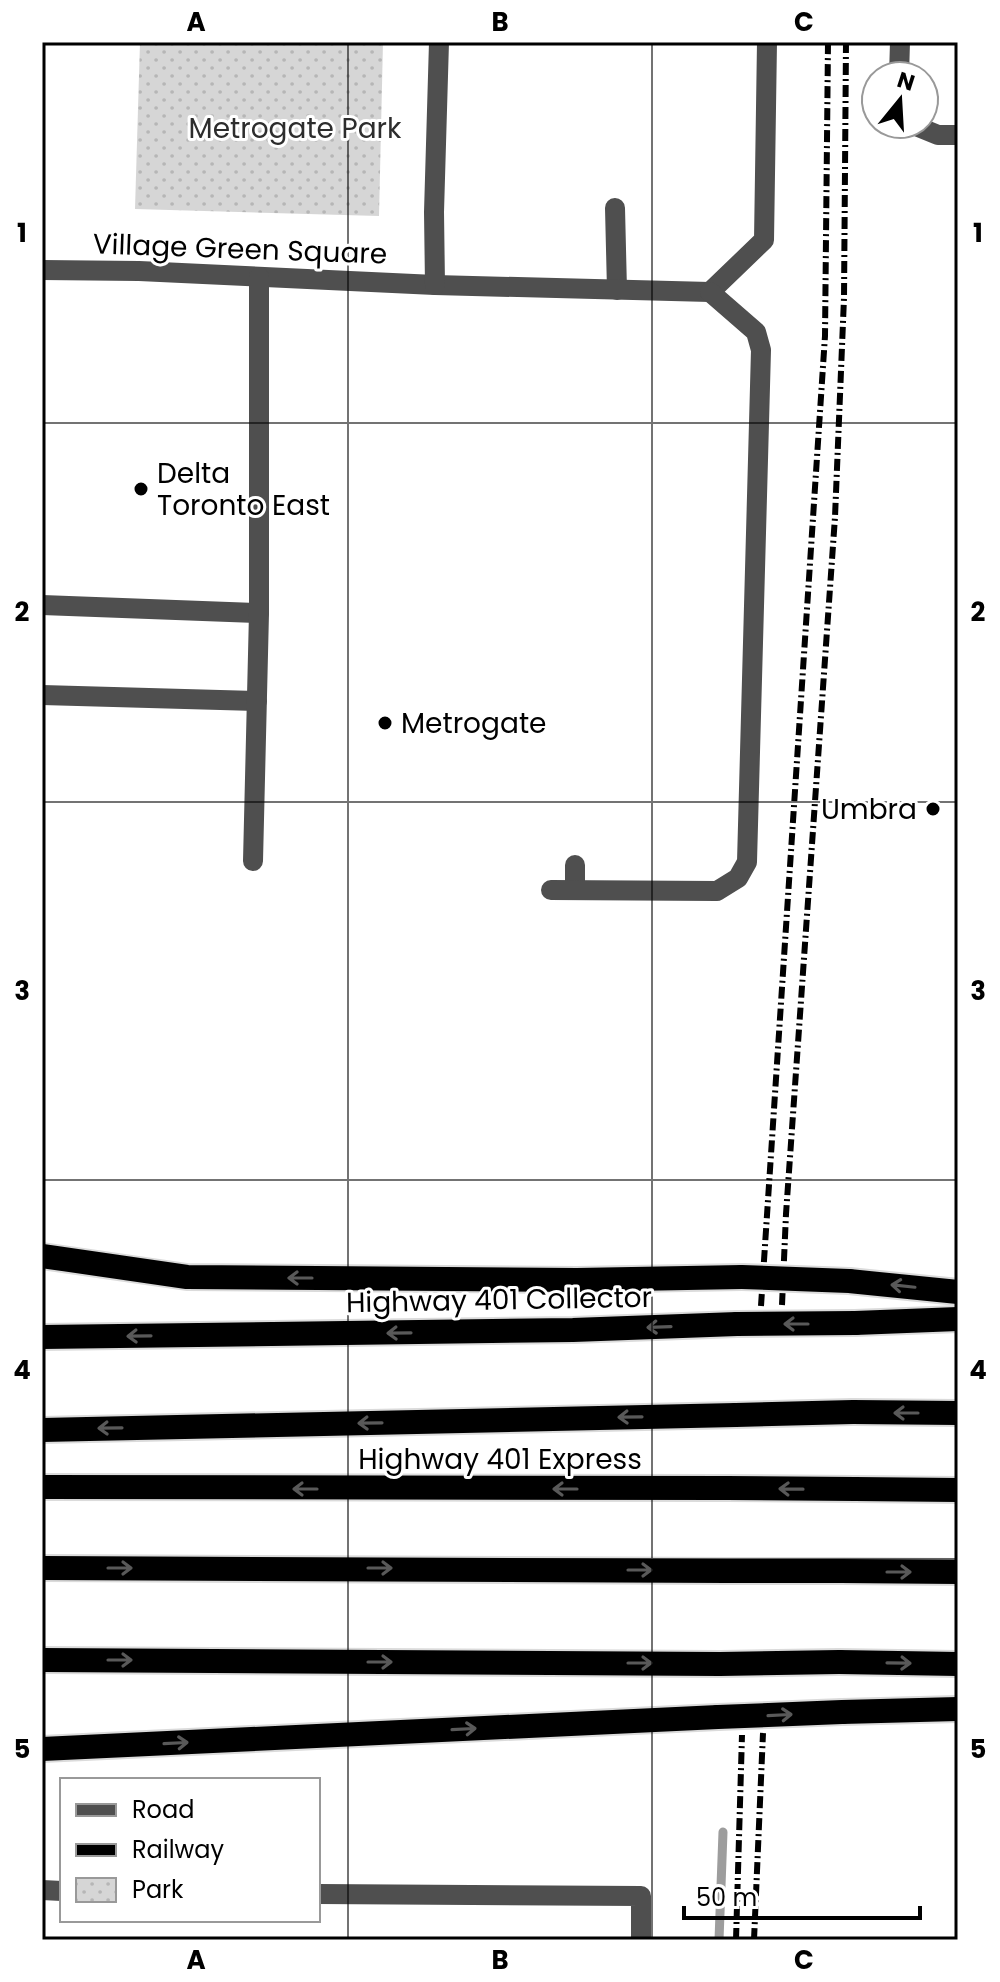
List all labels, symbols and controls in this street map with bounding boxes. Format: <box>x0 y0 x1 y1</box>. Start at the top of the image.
text: A <box>186 4 206 40</box>
text: B <box>491 4 509 40</box>
text: C <box>794 4 814 40</box>
north arrow <box>860 60 940 140</box>
text: N <box>893 64 919 99</box>
park label: Metrogate Park <box>189 109 402 148</box>
text: 1 <box>17 215 27 251</box>
text: 1 <box>973 215 983 251</box>
street label: Village Green Square <box>92 224 388 274</box>
place label: Delta Toronto East <box>157 454 330 525</box>
marker: Delta Toronto East <box>132 480 150 498</box>
text: 2 <box>15 594 30 630</box>
text: 2 <box>971 594 986 630</box>
place label: Metrogate <box>401 704 546 743</box>
marker: Metrogate <box>376 714 394 732</box>
place label: Umbra <box>821 790 917 829</box>
marker: Umbra <box>924 800 942 818</box>
text: 3 <box>14 973 30 1009</box>
text: 3 <box>970 973 986 1009</box>
one-way arrow <box>287 1270 314 1286</box>
street label: Highway 401 Collector <box>346 1278 652 1322</box>
one-way arrow <box>890 1279 917 1294</box>
one-way arrow <box>783 1316 810 1332</box>
one-way arrow <box>646 1320 673 1335</box>
one-way arrow <box>386 1325 413 1340</box>
one-way arrow <box>126 1328 153 1344</box>
text: 4 <box>13 1352 31 1388</box>
text: 4 <box>969 1352 987 1388</box>
one-way arrow <box>893 1405 920 1420</box>
one-way arrow <box>617 1409 644 1425</box>
one-way arrow <box>357 1415 384 1430</box>
one-way arrow <box>97 1420 124 1436</box>
street label: Highway 401 Express <box>358 1440 642 1479</box>
one-way arrow <box>292 1481 319 1497</box>
one-way arrow <box>552 1481 579 1497</box>
one-way arrow <box>778 1481 805 1497</box>
one-way arrow <box>106 1560 133 1576</box>
one-way arrow <box>366 1560 393 1576</box>
one-way arrow <box>626 1562 653 1578</box>
one-way arrow <box>885 1564 912 1580</box>
one-way arrow <box>106 1652 133 1668</box>
one-way arrow <box>366 1654 393 1670</box>
one-way arrow <box>626 1655 653 1671</box>
one-way arrow <box>885 1655 912 1671</box>
one-way arrow <box>766 1707 793 1722</box>
one-way arrow <box>450 1722 477 1737</box>
text: 5 <box>14 1731 30 1767</box>
text: 5 <box>970 1731 986 1767</box>
one-way arrow <box>162 1735 189 1750</box>
legend <box>60 1778 320 1922</box>
text: Road <box>132 1793 194 1826</box>
text: Railway <box>132 1833 225 1866</box>
scale bar <box>684 1870 920 1920</box>
text: Park <box>132 1873 184 1906</box>
text: 50 m <box>696 1881 757 1914</box>
text: A <box>186 1942 206 1978</box>
text: B <box>491 1942 509 1978</box>
text: C <box>794 1942 814 1978</box>

